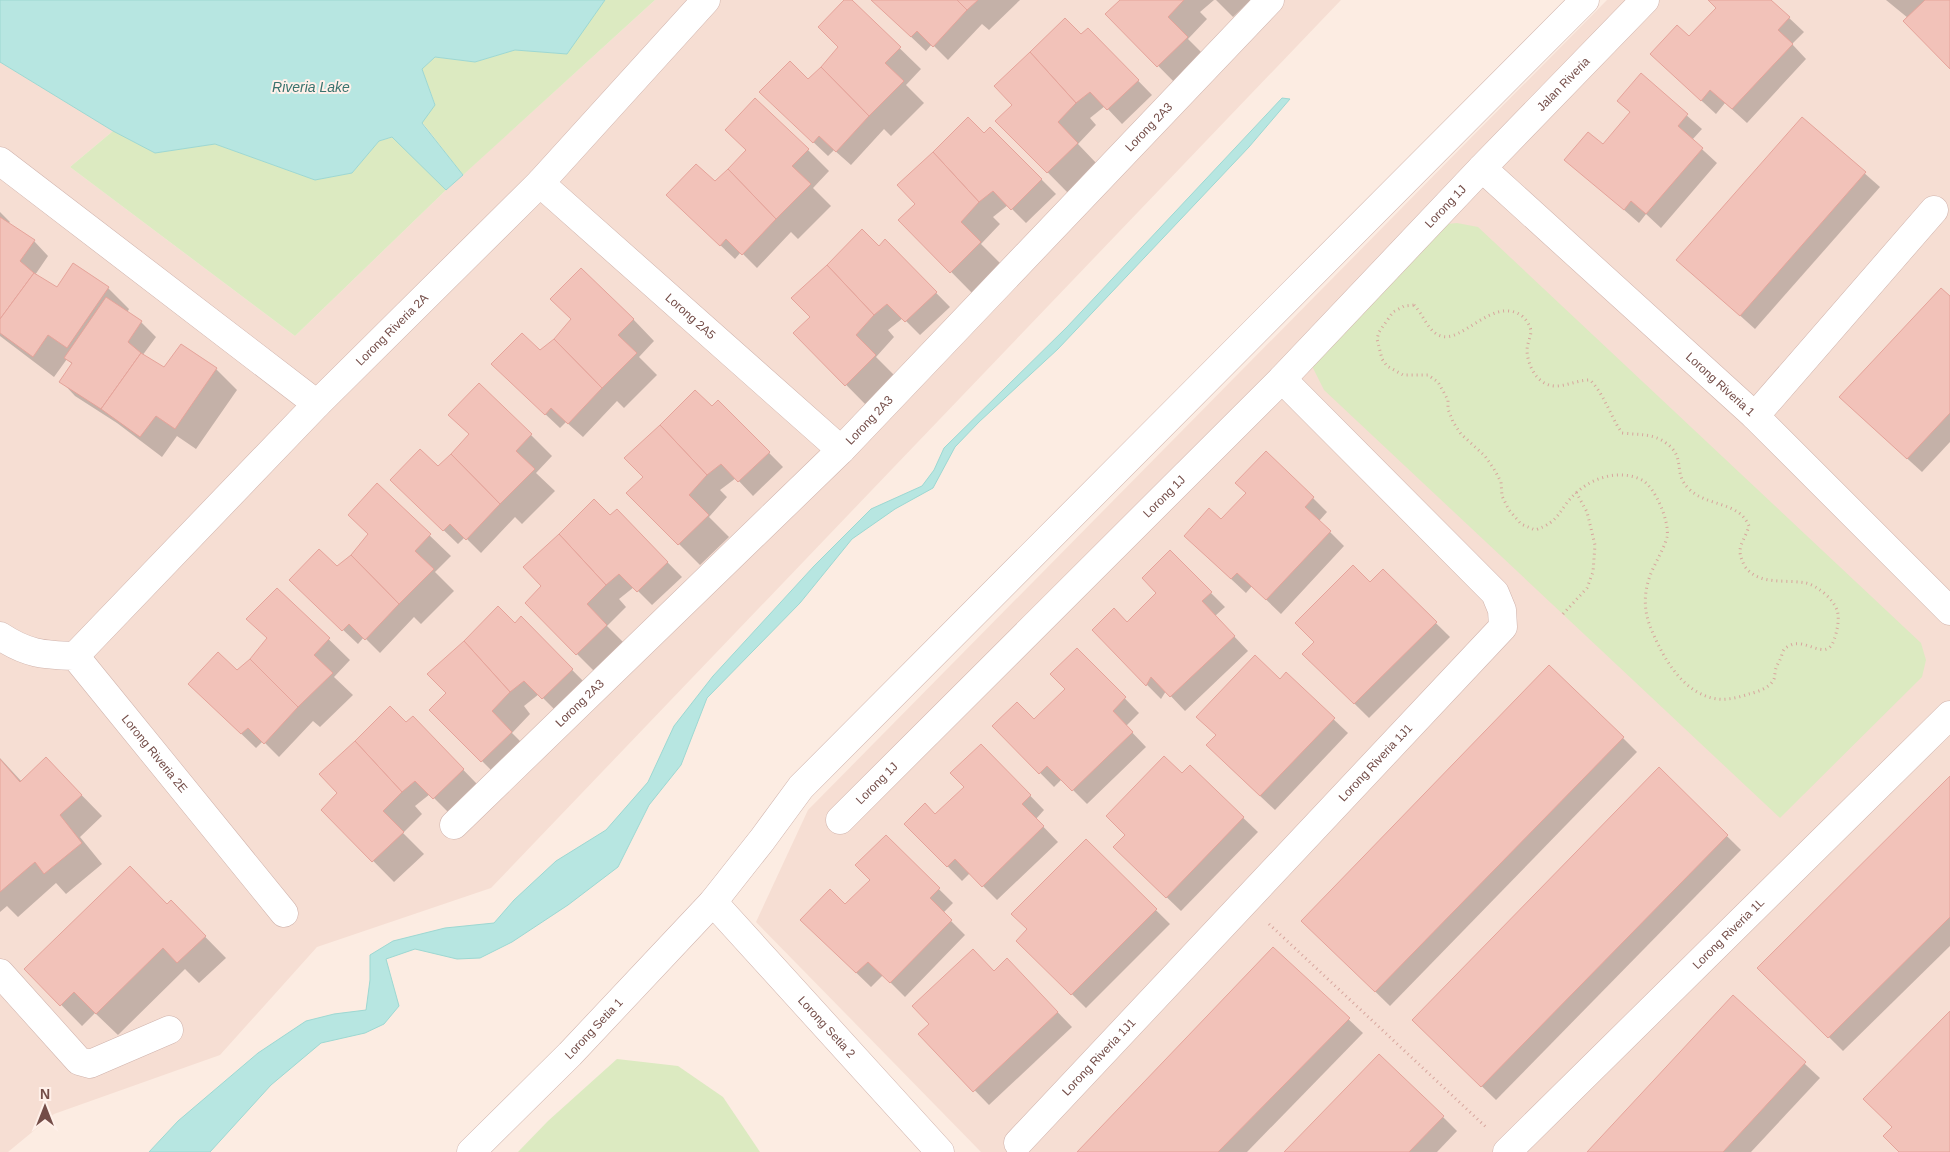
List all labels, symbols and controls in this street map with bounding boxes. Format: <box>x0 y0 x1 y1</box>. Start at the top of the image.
street label: Jalan Riveria <box>1534 54 1593 114</box>
water label: Riveria Lake <box>272 79 350 95</box>
street label: Lorong 2A3 <box>1122 100 1176 154</box>
street label: Lorong 1J <box>1422 182 1469 231</box>
street label: Lorong Riveria 2A <box>353 291 431 368</box>
street label: Lorong 2A5 <box>662 291 719 342</box>
street label: Lorong Riveria 1 <box>1683 350 1758 420</box>
street label: Lorong 2A3 <box>843 393 896 448</box>
street label: Lorong 1J <box>1140 473 1188 520</box>
street label: Lorong 2A3 <box>552 676 607 730</box>
street label: Lorong Riveria 2E <box>119 712 190 795</box>
street label: Lorong Riveria 1J1 <box>1336 721 1415 804</box>
street label: Lorong 1J <box>853 759 901 807</box>
street label: Lorong Riveria 1L <box>1690 895 1767 972</box>
street label: Lorong Setia 2 <box>795 993 858 1061</box>
street label: Lorong Setia 1 <box>562 995 626 1062</box>
street label: Lorong Riveria 1J1 <box>1059 1015 1139 1099</box>
north arrow <box>20 1082 70 1132</box>
text: N <box>40 1086 50 1102</box>

